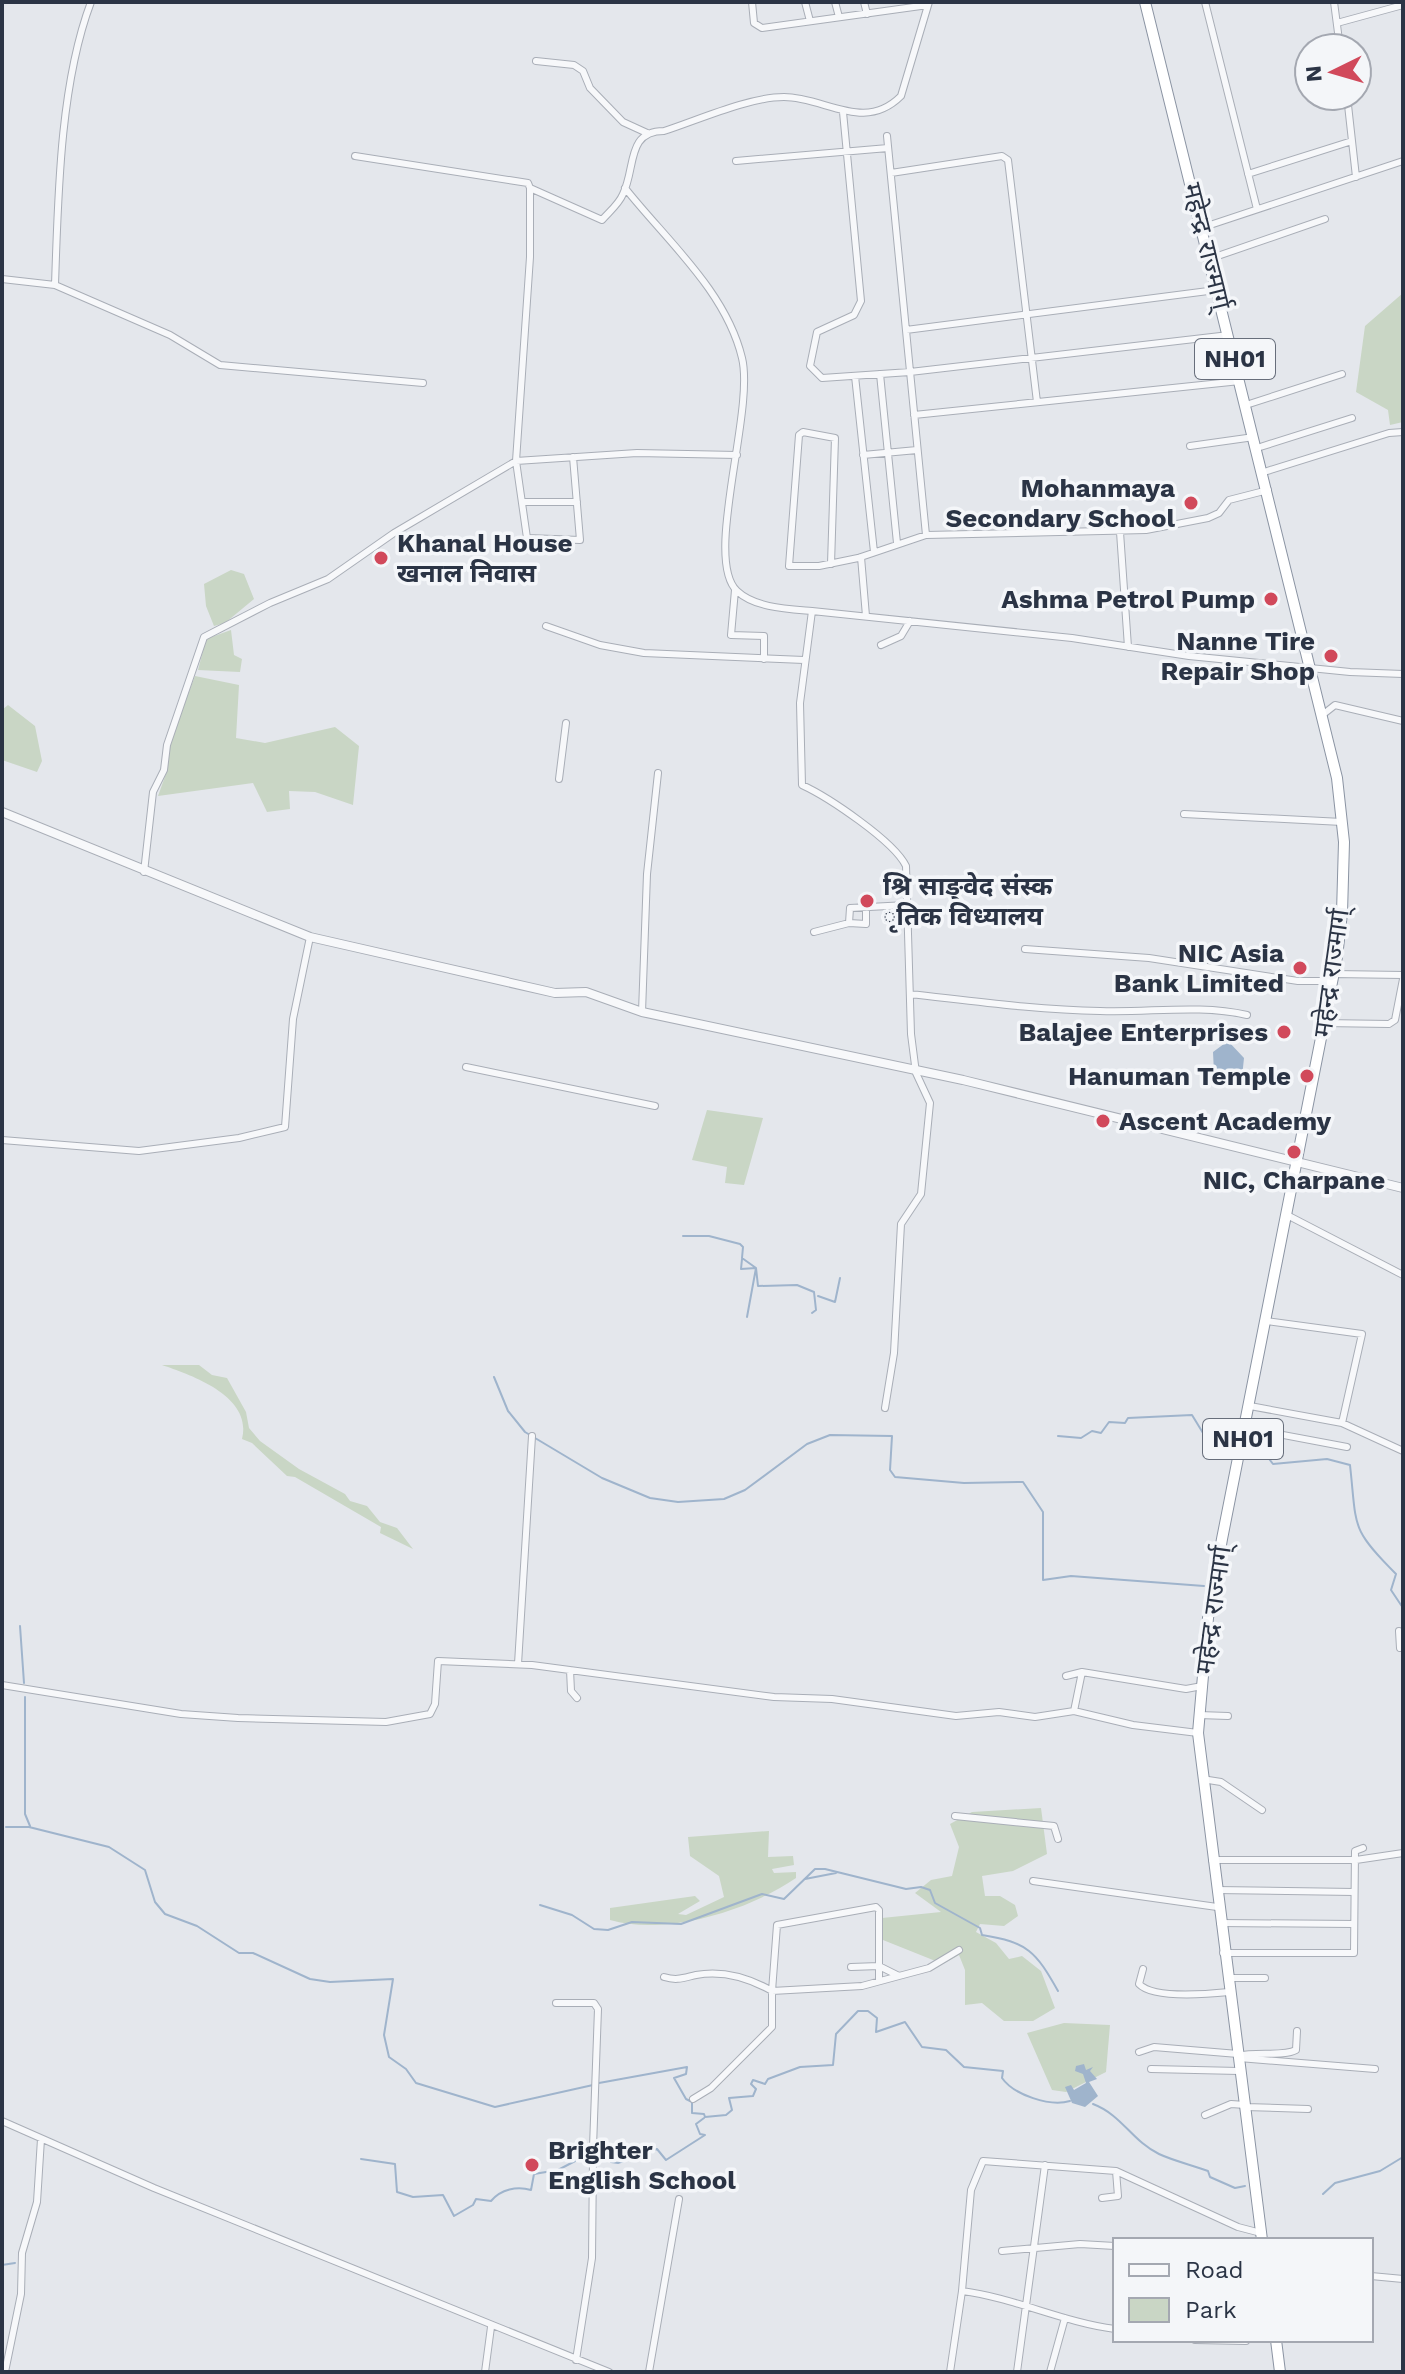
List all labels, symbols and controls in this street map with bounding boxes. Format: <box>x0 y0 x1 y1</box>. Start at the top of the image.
north arrow <box>1293 32 1373 112</box>
text: N <box>1300 64 1327 83</box>
street label: महेन्द्र राज्मार्ग् <box>1176 180 1238 316</box>
road number: NH01 <box>1195 339 1275 379</box>
place label: Mohanmaya Secondary School <box>945 473 1175 533</box>
marker: Mohanmaya Secondary School <box>1182 494 1200 512</box>
place label: Khanal House खनाल निवास <box>397 528 573 588</box>
marker: Khanal House खनाल निवास <box>372 549 390 567</box>
place label: Ashma Petrol Pump <box>1001 584 1255 614</box>
marker: Ashma Petrol Pump <box>1262 590 1280 608</box>
place label: Nanne Tire Repair Shop <box>1160 626 1315 686</box>
marker: Nanne Tire Repair Shop <box>1322 647 1340 665</box>
place label: श्रि साङ्वेद संस्क ृतिक विध्यालय <box>883 871 1053 933</box>
marker: श्रि साङ्वेद संस्क ृतिक विध्यालय <box>858 892 876 910</box>
street label: महेन्द्र राज्मार्ग् <box>1307 903 1356 1039</box>
place label: NIC Asia Bank Limited <box>1114 938 1284 998</box>
marker: NIC Asia Bank Limited <box>1291 959 1309 977</box>
place label: Balajee Enterprises <box>1019 1017 1268 1047</box>
marker: Balajee Enterprises <box>1275 1023 1293 1041</box>
place label: Hanuman Temple <box>1068 1061 1291 1091</box>
marker: Hanuman Temple <box>1298 1067 1316 1085</box>
place label: Ascent Academy <box>1119 1106 1332 1136</box>
marker: Ascent Academy <box>1094 1112 1112 1130</box>
marker: NIC, Charpane <box>1285 1143 1303 1161</box>
place label: NIC, Charpane <box>1203 1165 1385 1195</box>
road number: NH01 <box>1203 1419 1283 1459</box>
street label: महेन्द्र राज्मार्ग् <box>1189 1540 1238 1676</box>
place label: Brighter English School <box>548 2135 736 2195</box>
marker: Brighter English School <box>523 2156 541 2174</box>
legend <box>1113 2238 1373 2342</box>
text: Road <box>1185 2256 1244 2284</box>
text: Park <box>1185 2296 1237 2324</box>

